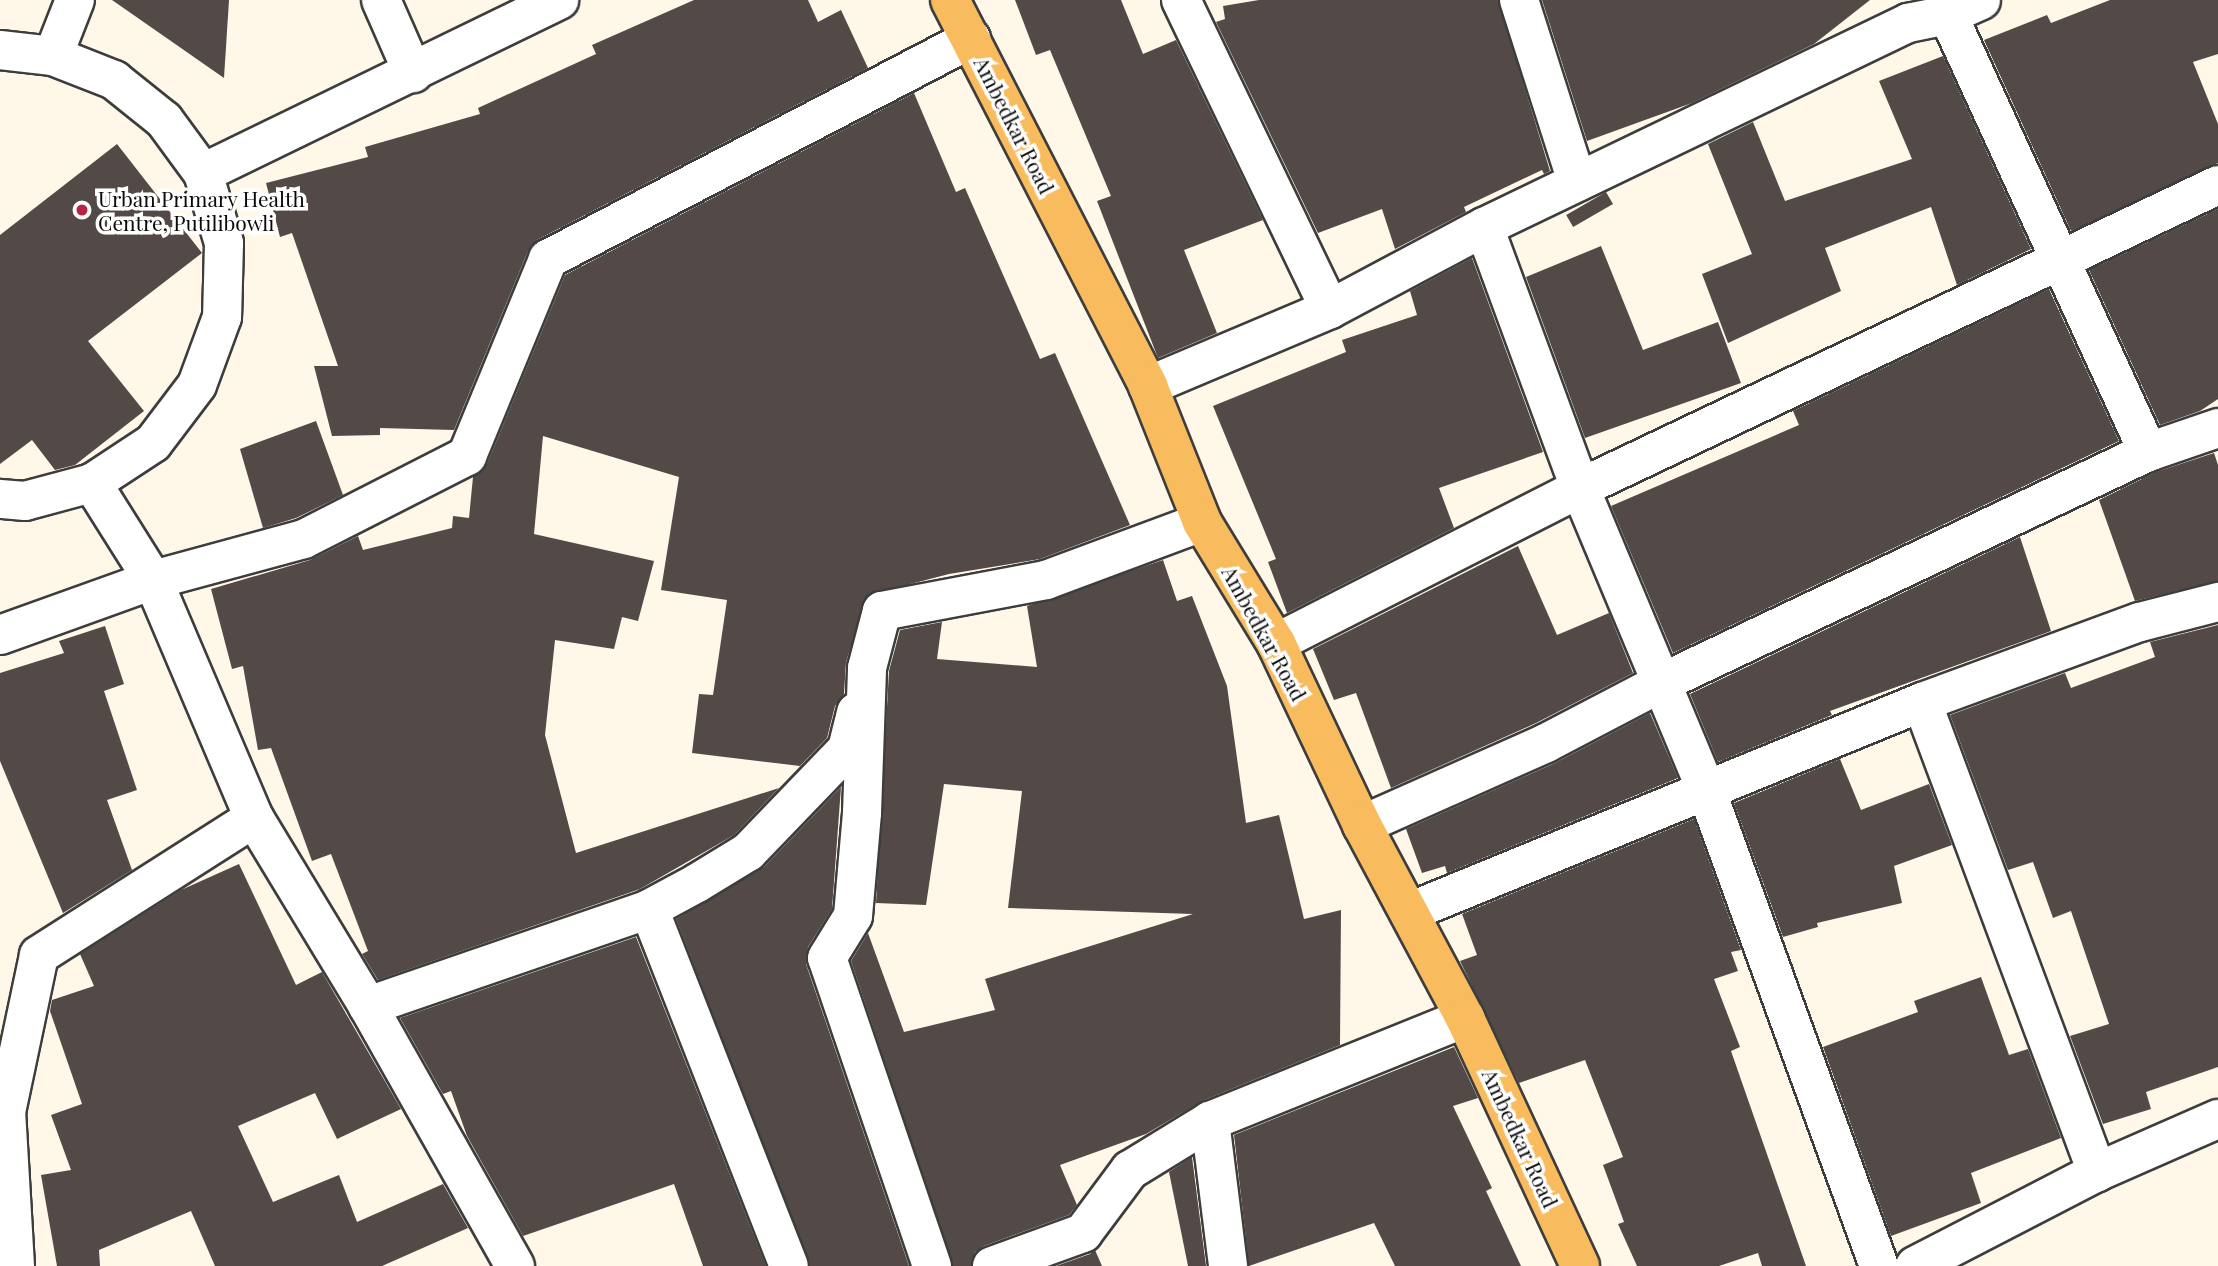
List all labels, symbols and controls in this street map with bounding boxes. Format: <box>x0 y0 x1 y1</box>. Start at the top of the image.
street label: Ambedkar Road <box>970 52 1060 198</box>
place label: Urban Primary Health Centre, Putilibowli <box>98 185 305 235</box>
marker: Urban Primary Health Centre, Putilibowli <box>72 200 92 220</box>
street label: Ambedkar Road <box>1217 561 1313 705</box>
street label: Ambedkar Road <box>1478 1064 1564 1212</box>

